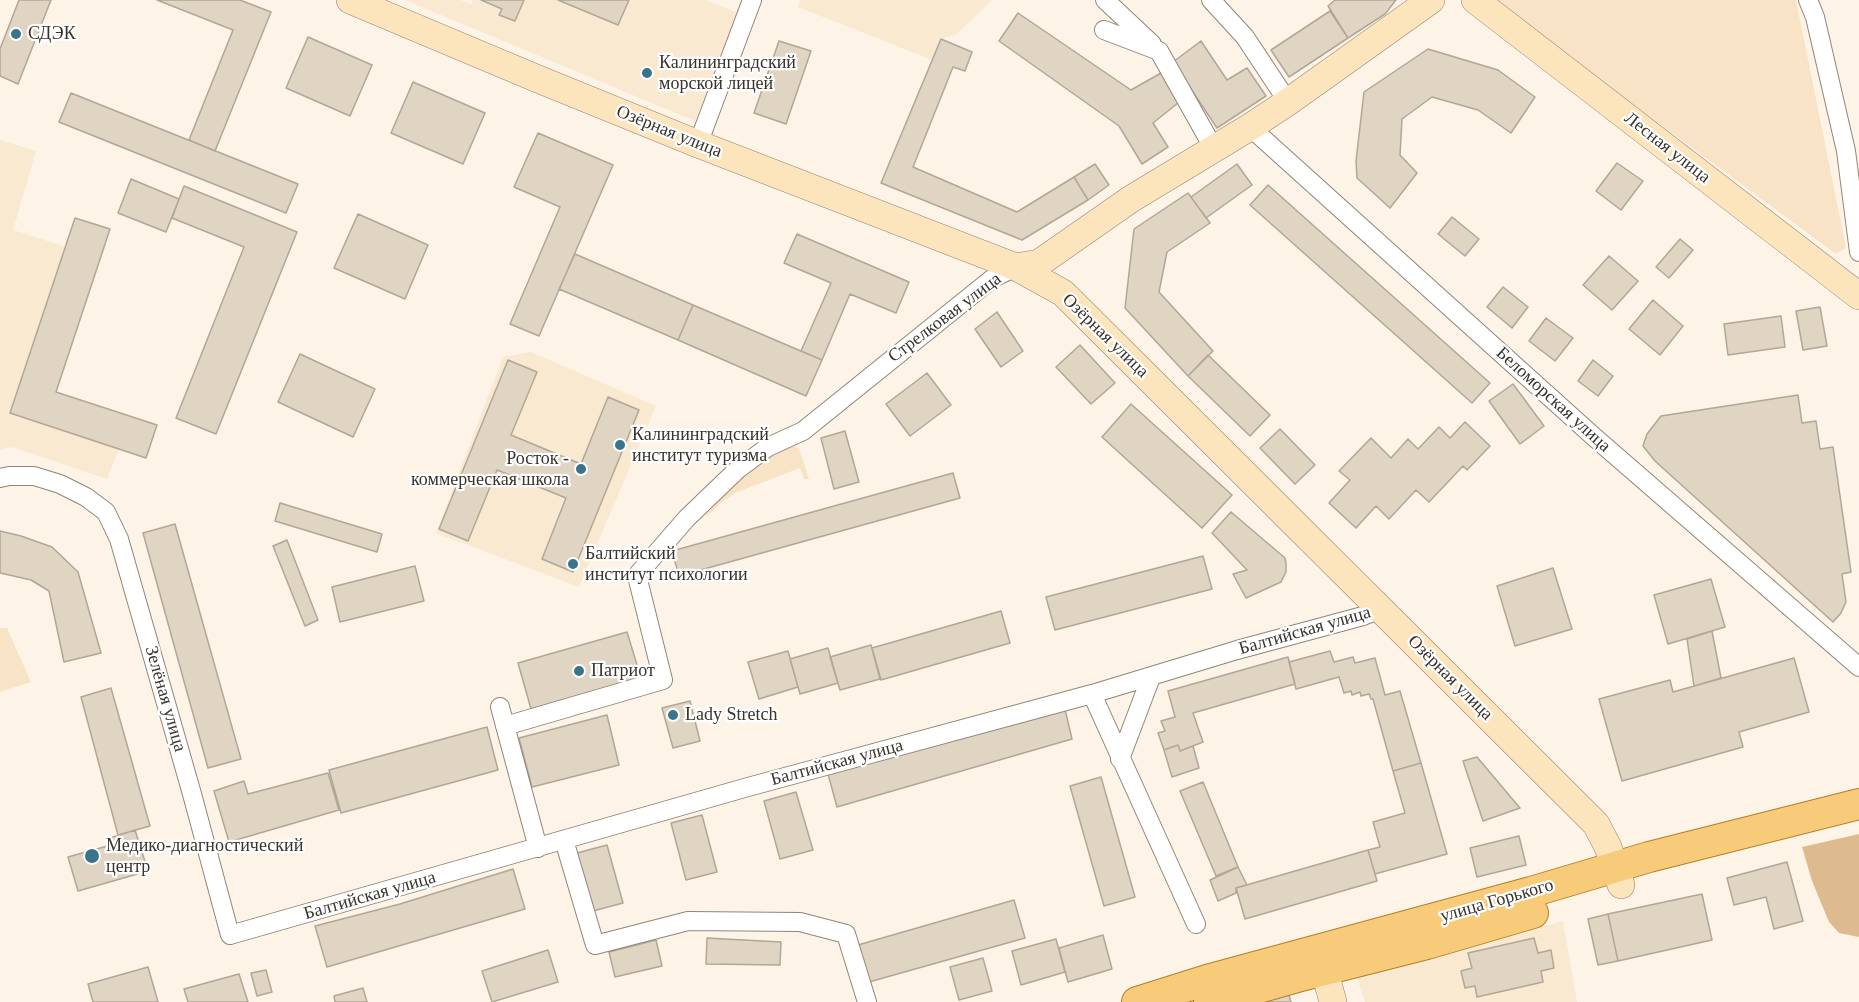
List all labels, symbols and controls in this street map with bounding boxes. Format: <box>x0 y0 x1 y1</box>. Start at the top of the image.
place label: СДЭК <box>28 23 76 45</box>
marker: СДЭК <box>9 27 23 41</box>
place label: Калининградский морской лицей <box>659 52 796 94</box>
marker: Калининградский морской лицей <box>640 66 654 80</box>
street label: Озёрная улица <box>613 101 725 163</box>
street label: Лесная улица <box>1620 108 1714 188</box>
street label: Стрелковая улица <box>884 268 1006 368</box>
street label: Озёрная улица <box>1057 289 1153 383</box>
street label: Беломорская улица <box>1491 343 1615 457</box>
place label: Калининградский институт туризма <box>632 424 769 466</box>
marker: Калининградский институт туризма <box>613 438 627 452</box>
place label: Росток - коммерческая школа <box>411 448 569 490</box>
marker: Росток - коммерческая школа <box>574 462 588 476</box>
place label: Балтийский институт психологии <box>585 543 748 586</box>
marker: Балтийский институт психологии <box>566 557 580 571</box>
street label: Балтийская улица <box>1237 602 1373 660</box>
street label: Озёрная улица <box>1403 631 1497 725</box>
street label: Зелёная улица <box>140 644 190 754</box>
place label: Патриот <box>591 660 655 682</box>
marker: Патриот <box>572 664 586 678</box>
place label: Lady Stretch <box>685 704 777 726</box>
marker: Lady Stretch <box>666 708 680 722</box>
street label: Балтийская улица <box>768 735 906 791</box>
place label: Медико-диагностический центр <box>106 835 303 878</box>
marker: Медико-диагностический центр <box>83 847 101 865</box>
street label: Балтийская улица <box>302 867 438 925</box>
street label: улица Горького <box>1438 875 1556 927</box>

